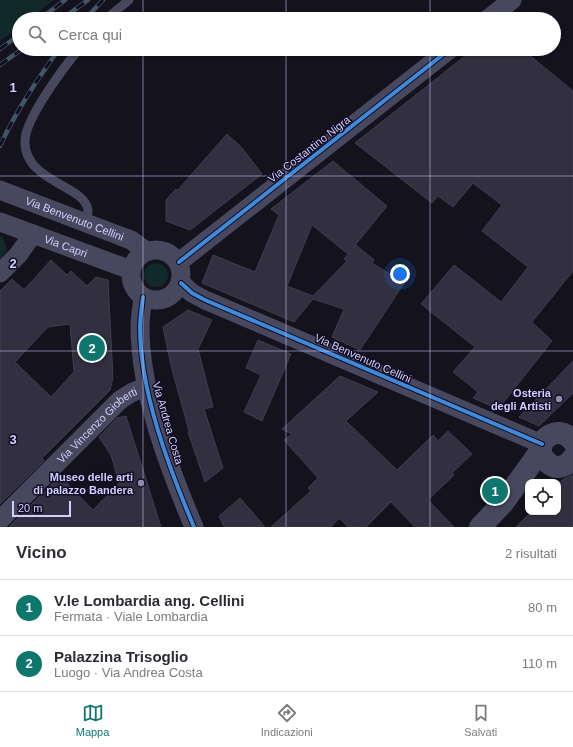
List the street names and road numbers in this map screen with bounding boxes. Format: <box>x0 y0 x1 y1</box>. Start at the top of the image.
street label: Via Costantino Nigra <box>266 113 353 185</box>
street label: Via Benvenuto Cellini <box>24 194 126 243</box>
street label: Via Capri <box>42 233 89 259</box>
street label: Via Benvenuto Cellini <box>313 331 413 385</box>
street label: Via Andrea Costa <box>150 380 186 467</box>
street label: Via Vincenzo Gioberti <box>55 385 139 465</box>

